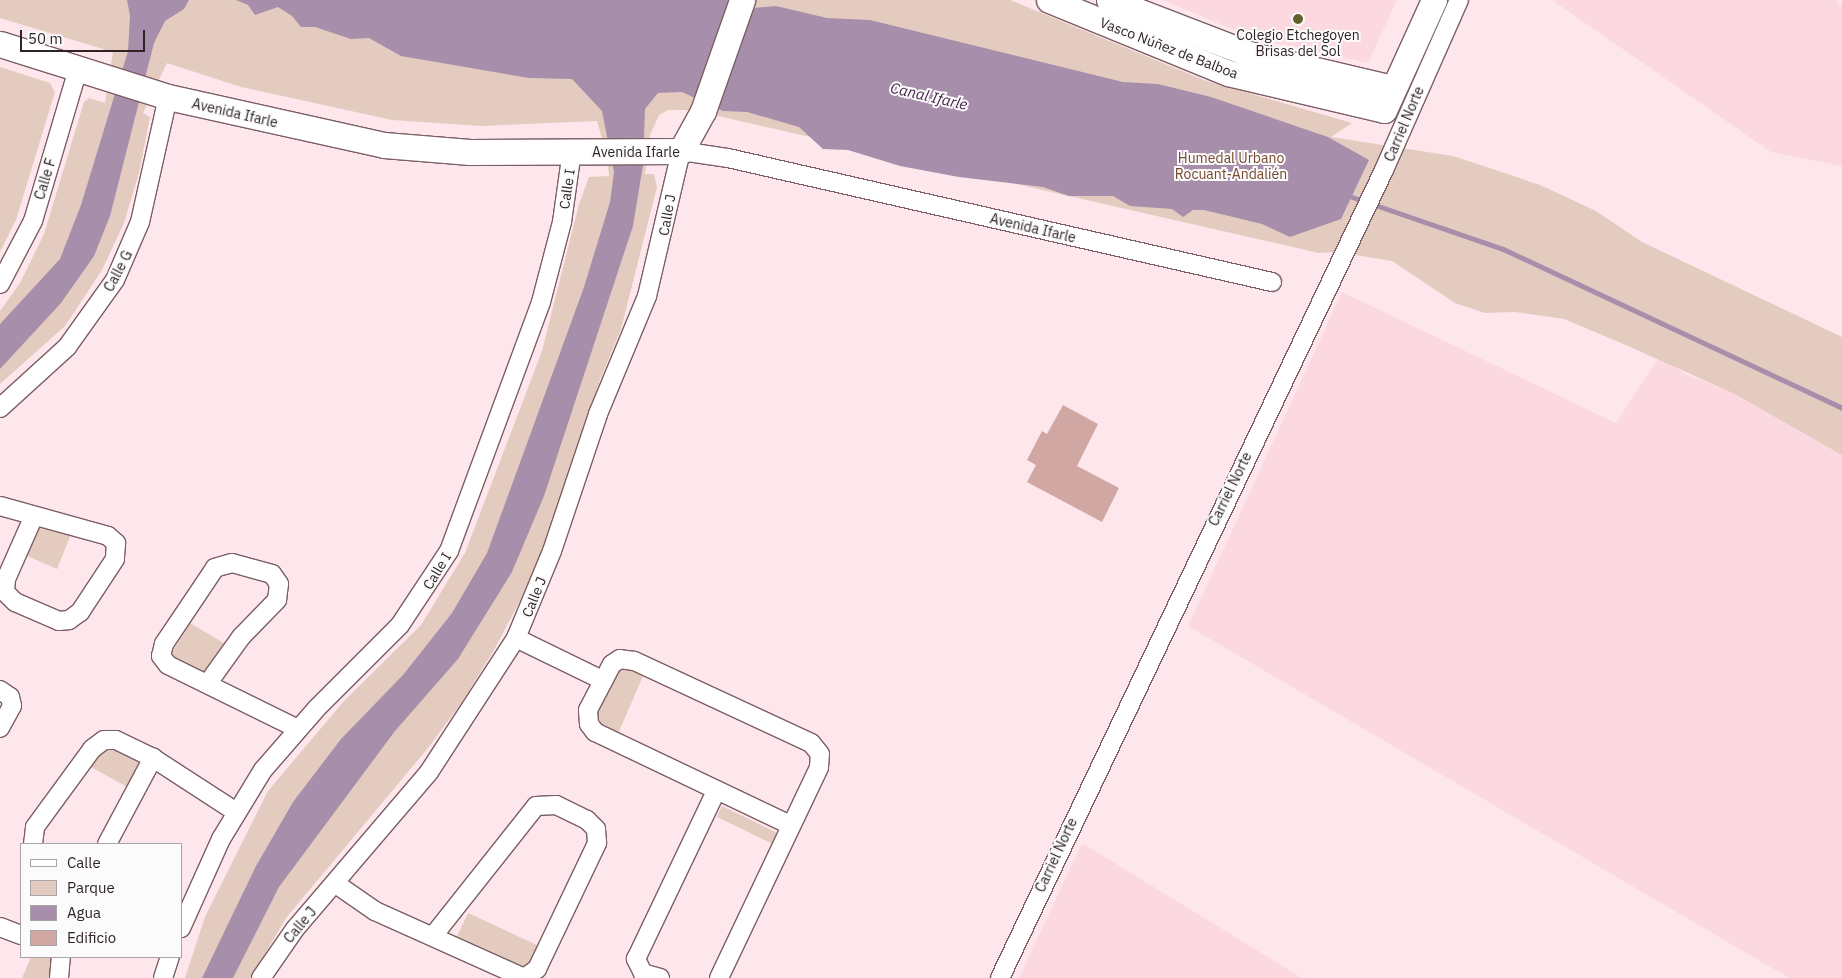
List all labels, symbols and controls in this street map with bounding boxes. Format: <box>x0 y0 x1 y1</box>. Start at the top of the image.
marker: Colegio Etchegoyen Brisas del Sol <box>1292 13 1304 25</box>
street label: Vasco Núñez de Balboa <box>1098 14 1240 82</box>
scale bar <box>22 20 148 52</box>
place label: Colegio Etchegoyen Brisas del Sol <box>1236 27 1360 59</box>
text: 50 m <box>28 29 63 48</box>
water label: Canal Ifarle <box>889 78 969 114</box>
street label: Carriel Norte <box>1381 84 1427 164</box>
street label: Avenida Ifarle <box>190 95 280 131</box>
street label: Avenida Ifarle <box>592 144 680 160</box>
park label: Humedal Urbano Rocuant-Andalién <box>1175 150 1287 182</box>
street label: Calle F <box>31 156 59 202</box>
street label: Calle I <box>556 168 578 210</box>
street label: Calle J <box>655 193 679 237</box>
street label: Avenida Ifarle <box>988 210 1078 246</box>
street label: Calle G <box>100 247 136 295</box>
street label: Carriel Norte <box>1205 449 1255 529</box>
street label: Calle I <box>419 549 455 593</box>
street label: Calle J <box>518 574 550 620</box>
street label: Carriel Norte <box>1031 815 1081 895</box>
legend <box>20 843 182 958</box>
text: Calle <box>67 853 101 872</box>
text: Parque <box>67 878 115 897</box>
text: Agua <box>67 903 101 922</box>
street label: Calle J <box>280 904 320 946</box>
text: Edificio <box>67 928 116 947</box>

